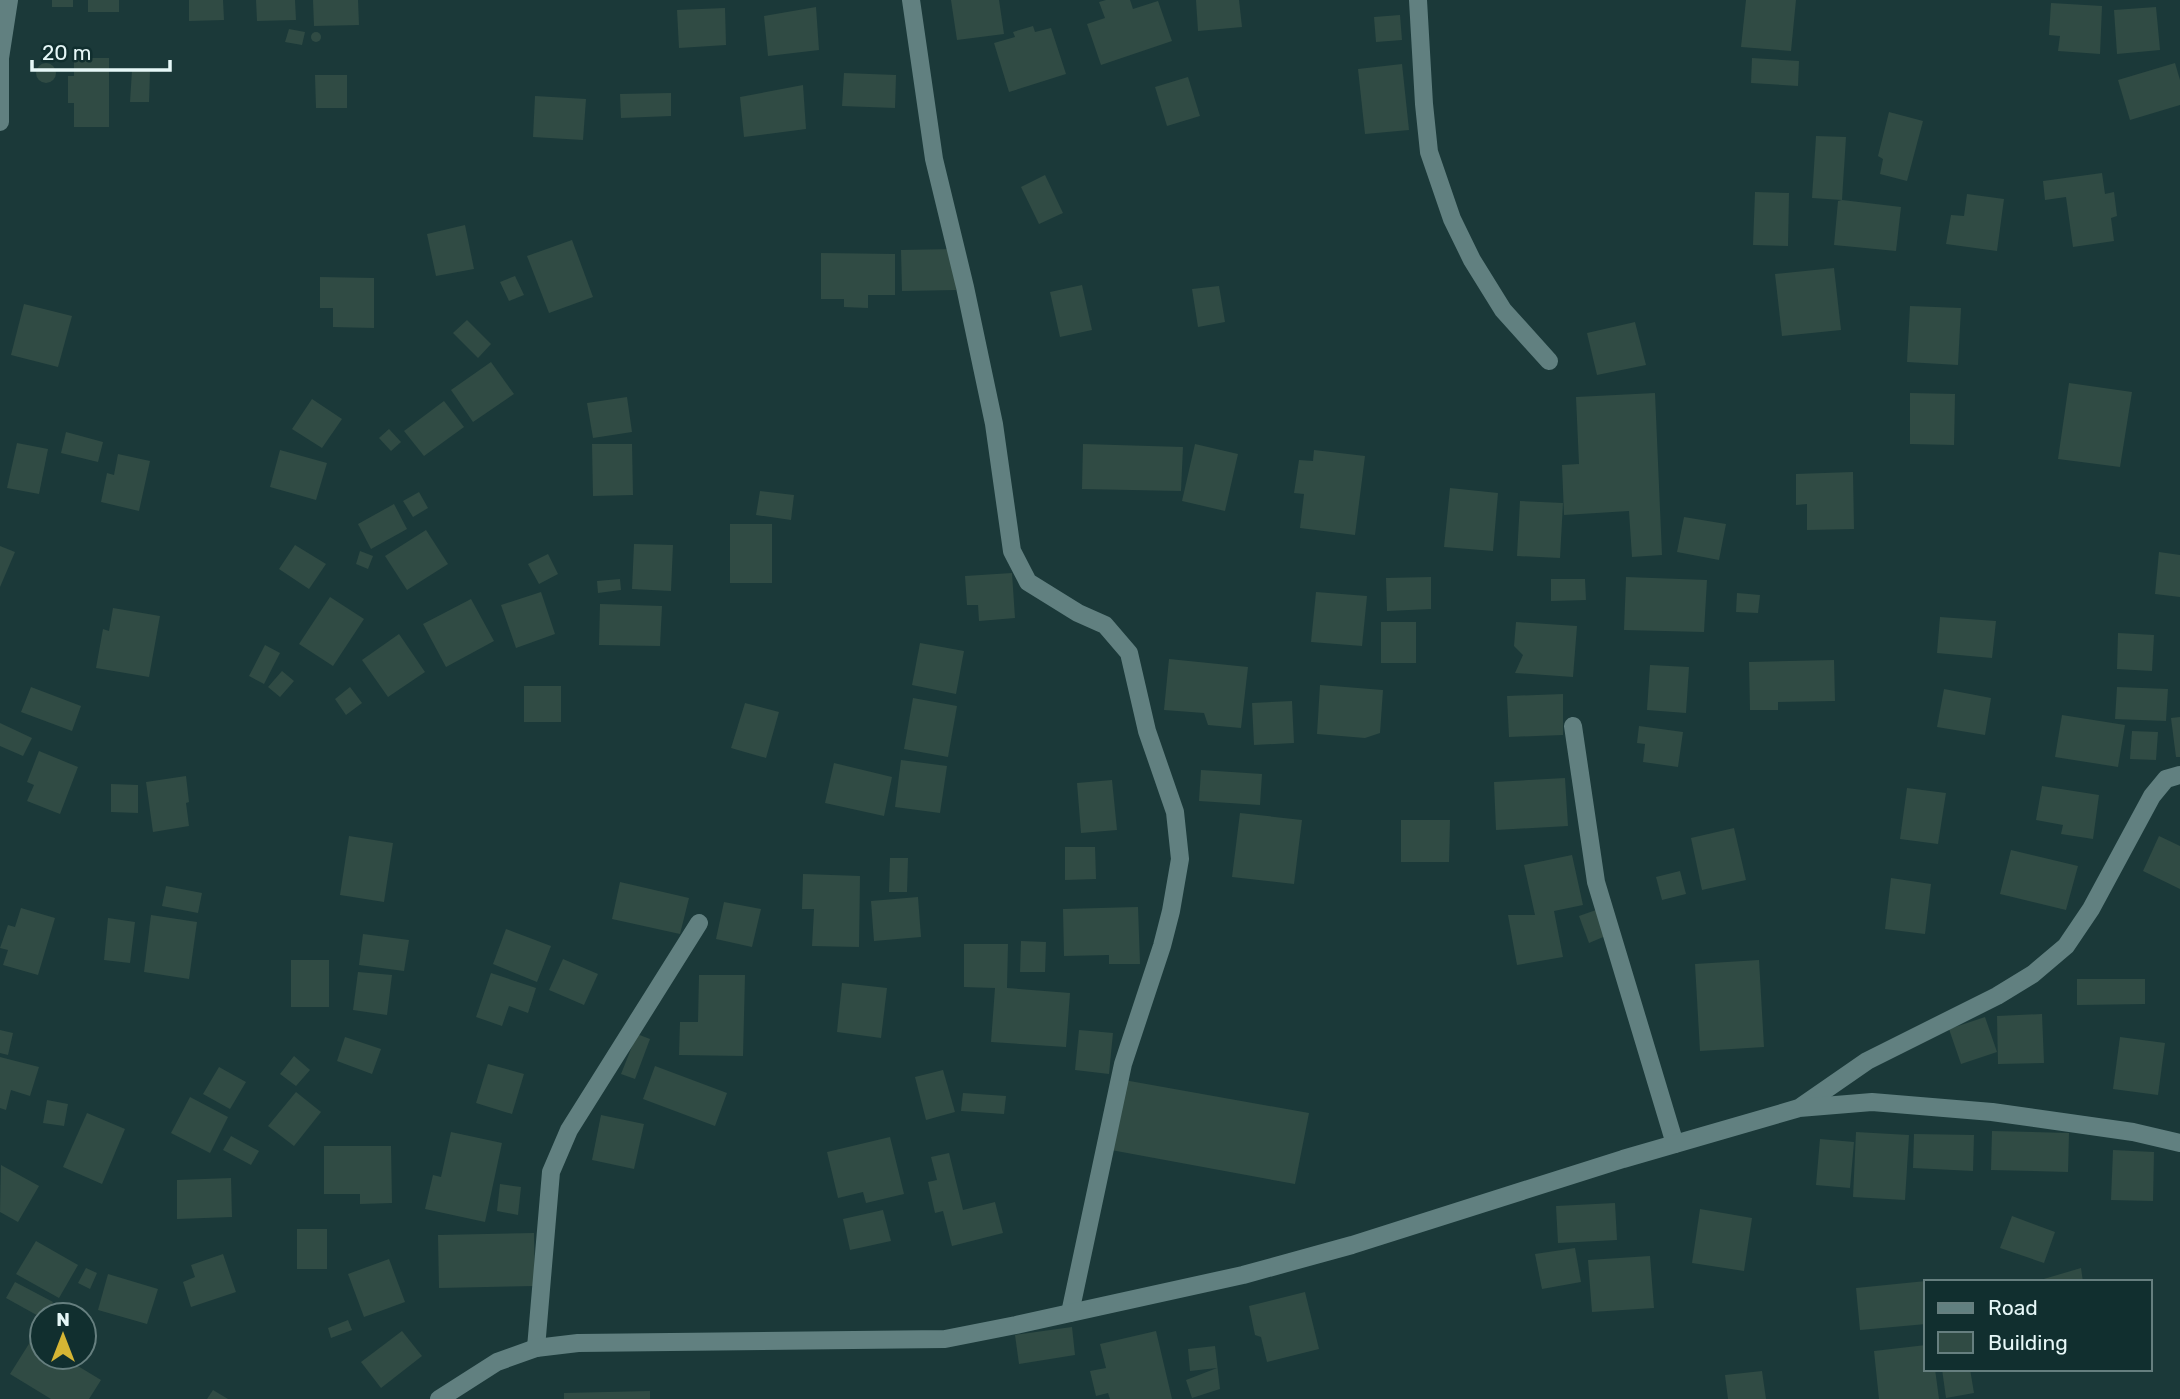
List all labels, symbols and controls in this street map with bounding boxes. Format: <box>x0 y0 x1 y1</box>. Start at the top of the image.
scale bar <box>32 28 170 72</box>
text: 20 m <box>42 40 91 65</box>
legend <box>1924 1280 2152 1371</box>
text: Road <box>1988 1295 2038 1320</box>
north arrow <box>28 1301 98 1371</box>
text: N <box>56 1308 70 1331</box>
text: Building <box>1988 1330 2068 1355</box>

